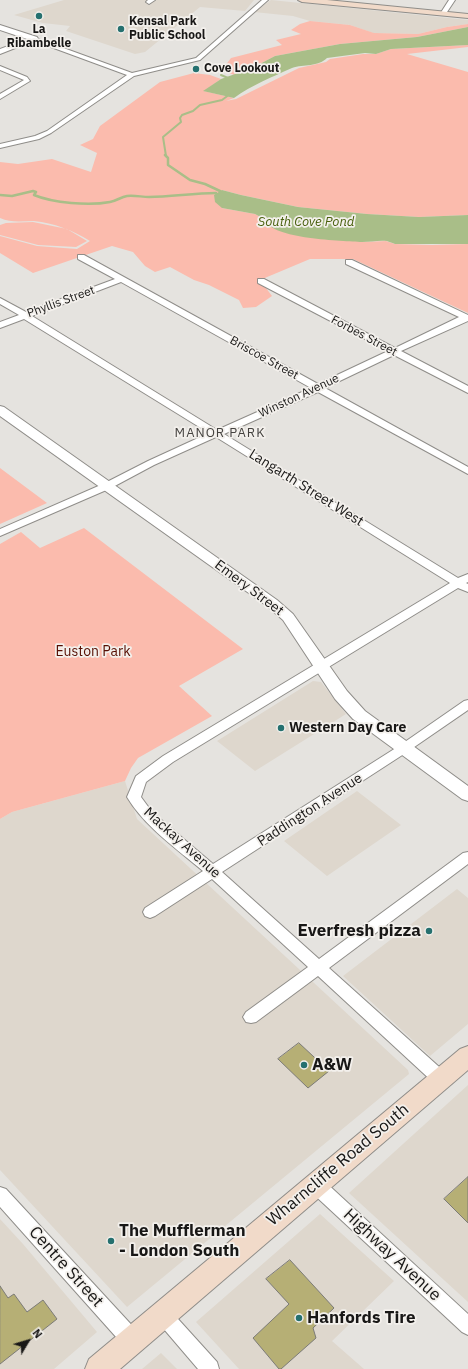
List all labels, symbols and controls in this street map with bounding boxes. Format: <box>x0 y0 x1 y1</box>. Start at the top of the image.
marker: La Ribambelle <box>34 11 44 21</box>
place label: Kensal Park Public School <box>129 15 205 43</box>
place label: La Ribambelle <box>7 23 71 51</box>
marker: Kensal Park Public School <box>116 24 126 34</box>
place label: Cove Lookout <box>204 62 279 76</box>
marker: Cove Lookout <box>191 64 201 74</box>
water label: South Cove Pond <box>258 214 354 230</box>
street label: Phyllis Street <box>25 283 97 321</box>
street label: Forbes Street <box>329 313 399 359</box>
street label: Briscoe Street <box>227 333 301 383</box>
street label: Winston Avenue <box>257 371 341 421</box>
district label: MANOR PARK <box>175 425 265 441</box>
street label: Langarth Street West <box>246 446 366 530</box>
street label: Emery Street <box>211 557 287 619</box>
park label: Euston Park <box>55 644 131 660</box>
place label: Western Day Care <box>289 720 406 736</box>
marker: Western Day Care <box>276 723 286 733</box>
street label: Paddington Avenue <box>254 770 366 850</box>
street label: Mackay Avenue <box>140 804 224 882</box>
place label: Everfresh pizza <box>297 921 421 941</box>
marker: Everfresh pizza <box>424 926 434 936</box>
place label: A&W <box>312 1055 352 1075</box>
marker: A&W <box>299 1060 309 1070</box>
street label: Wharncliffe Road South <box>263 1100 413 1230</box>
street label: Highway Avenue <box>339 1205 445 1305</box>
place label: The Mufflerman - London South <box>119 1221 246 1261</box>
street label: Centre Street <box>24 1222 108 1312</box>
marker: The Mufflerman - London South <box>106 1236 116 1246</box>
place label: Hanfords Tire <box>307 1308 416 1328</box>
marker: Hanfords Tire <box>294 1313 304 1323</box>
north arrow <box>8 1321 48 1361</box>
text: N <box>29 1326 45 1341</box>

